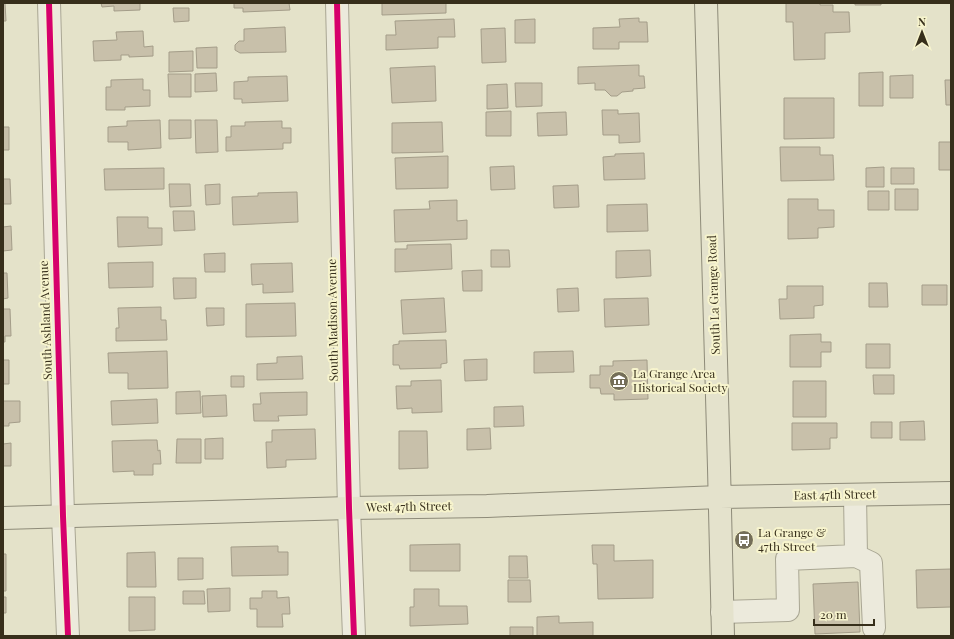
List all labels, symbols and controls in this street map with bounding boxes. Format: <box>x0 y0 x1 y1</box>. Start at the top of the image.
north arrow <box>902 12 942 52</box>
text: N <box>918 14 926 29</box>
street label: South La Grange Road <box>703 235 723 355</box>
street label: South Madison Avenue <box>323 259 341 381</box>
street label: South Ashland Avenue <box>35 260 55 380</box>
place label: La Grange Area Historical Society <box>633 365 728 395</box>
museum icon: La Grange Area Historical Society <box>608 370 630 392</box>
street label: East 47th Street <box>794 485 877 503</box>
street label: West 47th Street <box>365 497 453 515</box>
place label: La Grange & 47th Street <box>758 524 826 554</box>
bus stop icon: La Grange & 47th Street <box>733 529 755 551</box>
scale bar <box>814 601 874 627</box>
text: 20 m <box>820 606 847 622</box>

